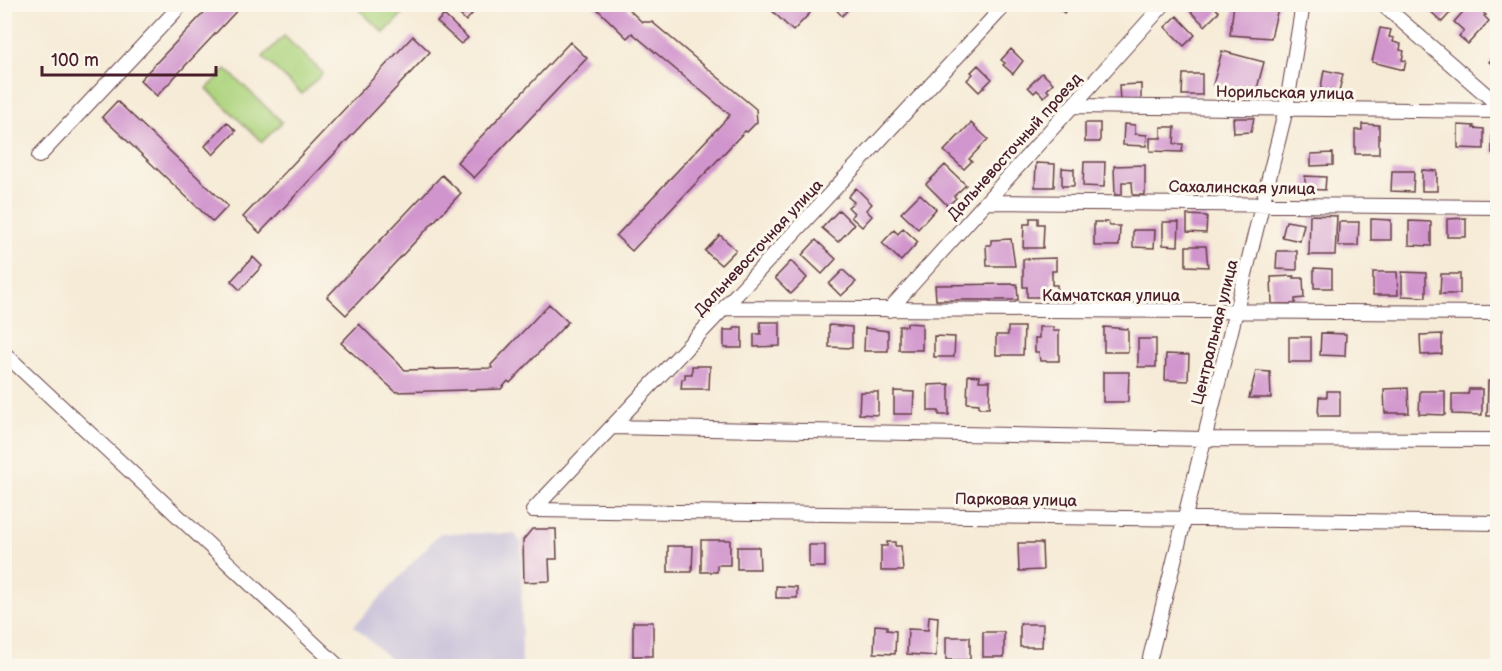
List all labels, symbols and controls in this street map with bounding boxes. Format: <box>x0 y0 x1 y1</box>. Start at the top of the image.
scale bar <box>42 39 216 77</box>
text: 100 m <box>51 50 99 71</box>
street label: Дальневосточный проезд <box>944 69 1086 224</box>
street label: Норильская улица <box>1216 83 1355 104</box>
street label: Дальневосточная улица <box>691 175 828 320</box>
street label: Сахалинская улица <box>1168 178 1316 199</box>
street label: Центральная улица <box>1188 257 1243 407</box>
street label: Камчатская улица <box>1042 287 1181 306</box>
street label: Парковая улица <box>955 490 1078 511</box>

